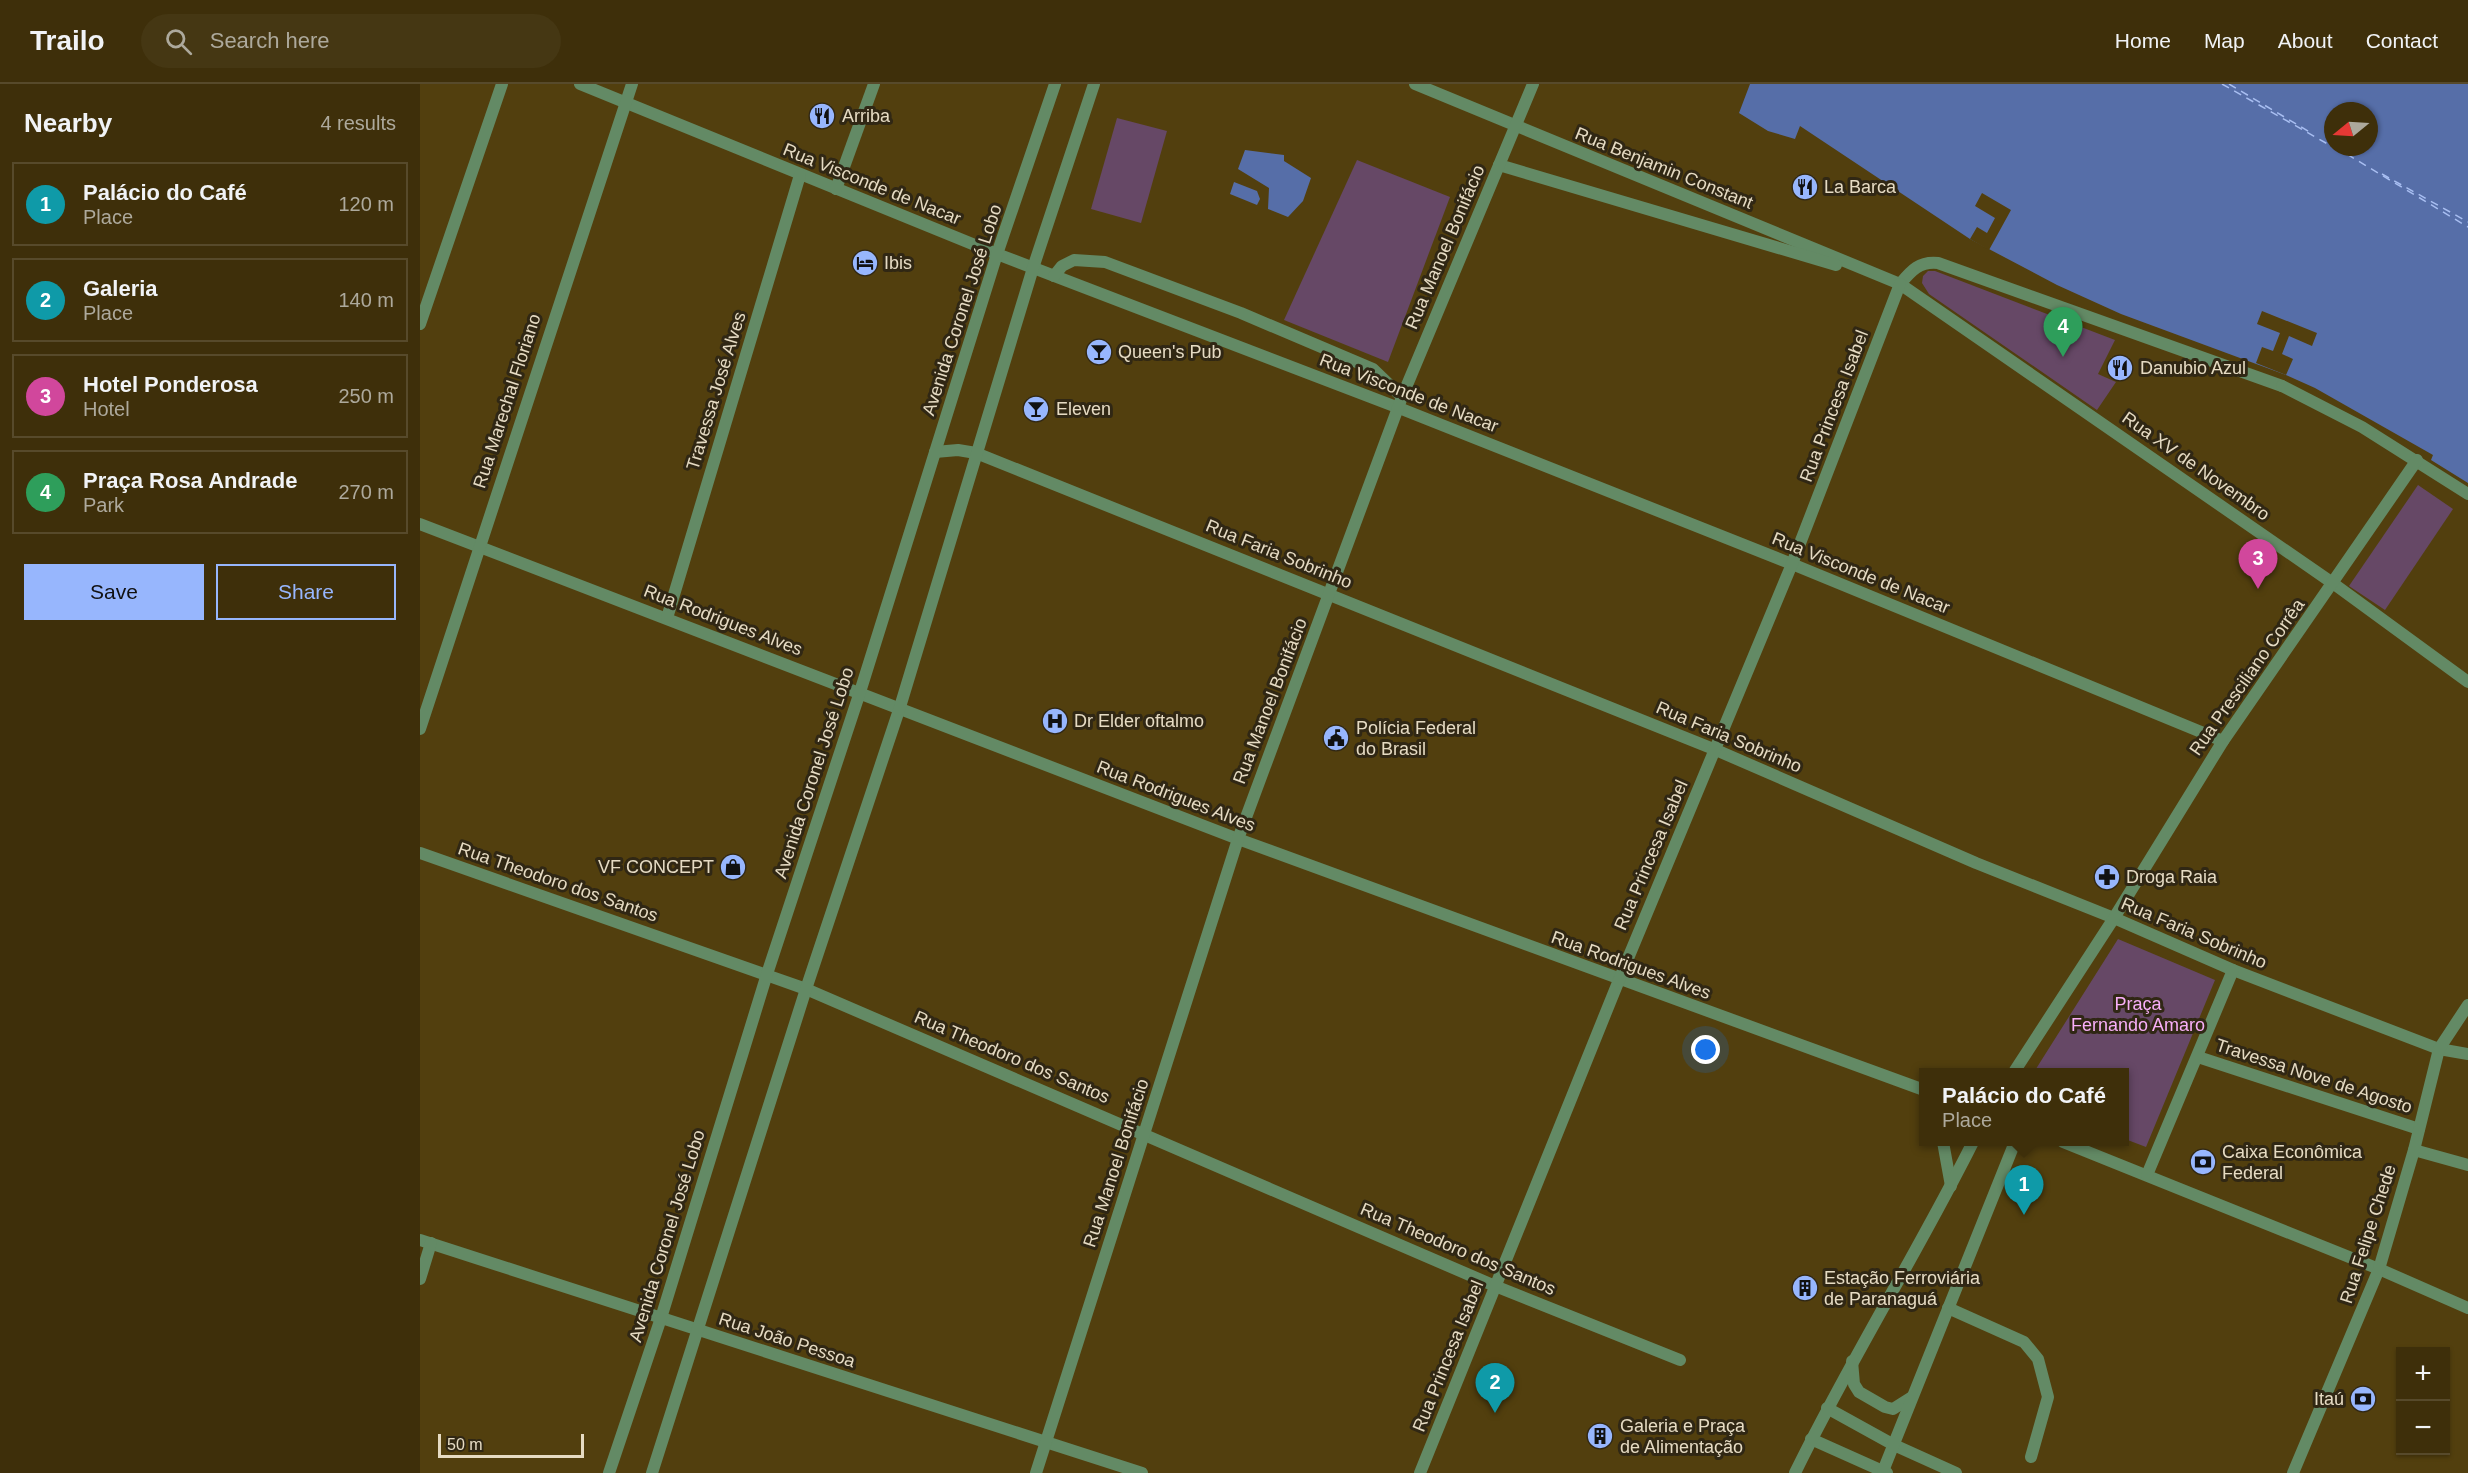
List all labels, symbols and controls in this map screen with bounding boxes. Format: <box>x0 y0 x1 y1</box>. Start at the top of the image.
search box <box>141 14 561 68</box>
text: Trailo <box>30 25 105 56</box>
icon: search <box>162 25 195 58</box>
text: Search here <box>210 28 330 53</box>
text: Home <box>2115 29 2171 52</box>
text: Map <box>2204 29 2245 52</box>
text: About <box>2278 29 2333 52</box>
text: Contact <box>2366 29 2438 52</box>
restaurant icon: Arriba <box>807 101 837 131</box>
north arrow <box>2324 102 2378 156</box>
place label: Arriba <box>842 106 891 126</box>
text: Nearby <box>24 108 112 138</box>
text: 4 results <box>320 112 396 134</box>
street label: Rua Benjamin Constant <box>1572 123 1756 213</box>
street label: Rua Visconde de Nacar <box>780 139 964 229</box>
street label: Rua Manoel Bonifácio <box>1401 162 1489 332</box>
restaurant icon: La Barca <box>1790 172 1820 202</box>
place label: La Barca <box>1824 177 1897 197</box>
text: Palácio do Café <box>83 180 247 205</box>
text: 1 <box>40 193 51 215</box>
text: 120 m <box>338 193 394 215</box>
street label: Avenida Coronel José Lobo <box>918 202 1006 418</box>
text: Place <box>83 206 133 228</box>
hotel icon: Ibis <box>850 248 880 278</box>
place label: Ibis <box>884 253 912 273</box>
text: Galeria <box>83 276 158 301</box>
text: 2 <box>40 289 51 311</box>
text: 140 m <box>338 289 394 311</box>
text: Place <box>83 302 133 324</box>
pin: 4 <box>2044 308 2082 357</box>
street label: Travessa José Alves <box>682 309 750 473</box>
street label: Rua Marechal Floriano <box>469 311 545 491</box>
street label: Rua Princesa Isabel <box>1796 327 1872 485</box>
bar icon: Queen's Pub <box>1084 337 1114 367</box>
place label: Queen's Pub <box>1118 342 1222 362</box>
street label: Rua Visconde de Nacar <box>1317 350 1501 436</box>
restaurant icon: Danubio Azul <box>2105 353 2135 383</box>
place label: Danubio Azul <box>2140 358 2246 378</box>
text: Hotel Ponderosa <box>83 372 258 397</box>
text: 3 <box>40 385 51 407</box>
text: 250 m <box>338 385 394 407</box>
bar icon: Eleven <box>1021 394 1051 424</box>
text: Hotel <box>83 398 130 420</box>
place label: Eleven <box>1056 399 1111 419</box>
street label: Rua XV de Novembro <box>2119 408 2273 524</box>
text: Praça Rosa Andrade <box>83 468 297 493</box>
text: 4 <box>40 481 51 503</box>
text: 270 m <box>338 481 394 503</box>
text: Park <box>83 494 124 516</box>
street label: Rua Faria Sobrinho <box>1203 515 1355 593</box>
street label: Rua Visconde de Nacar <box>1769 528 1953 618</box>
pin: 3 <box>2238 540 2278 589</box>
button: Save <box>24 564 204 620</box>
button: Share <box>216 564 396 620</box>
street label: Rua Rodrigues Alves <box>641 581 805 659</box>
street label: Rua Presciliano Corrêa <box>2185 594 2309 759</box>
street label: Rua Manoel Bonifácio <box>1229 615 1311 787</box>
street label: Avenida Coronel José Lobo <box>770 665 858 881</box>
street label: Rua Faria Sobrinho <box>1653 697 1805 777</box>
hospital icon: Dr Elder oftalmo <box>1040 706 1070 736</box>
place label: Dr Elder oftalmo <box>1074 711 1204 731</box>
place label: Polícia Federal do Brasil <box>1356 718 1476 759</box>
public building icon: Polícia Federal do Brasil <box>1321 723 1351 753</box>
street label: Rua Rodrigues Alves <box>1094 757 1258 835</box>
street label: Rua Princesa Isabel <box>1610 777 1692 933</box>
street label: Rua Theodoro dos Santos <box>456 838 660 926</box>
shop icon: VF CONCEPT <box>718 852 748 882</box>
place label: VF CONCEPT <box>598 857 714 877</box>
pharmacy icon: Droga Raia <box>2092 862 2122 892</box>
place label: Droga Raia <box>2126 867 2218 887</box>
street label: Rua Faria Sobrinho <box>2118 893 2270 973</box>
street label: Rua Rodrigues Alves <box>1549 927 1713 1003</box>
park label: Praça Fernando Amaro <box>2071 994 2205 1035</box>
street label: Rua Theodoro dos Santos <box>912 1007 1112 1107</box>
your location <box>1691 1035 1720 1064</box>
street label: Travessa Nove de Agosto <box>2213 1035 2415 1117</box>
popup <box>1919 1068 2129 1146</box>
street label: Rua Manoel Bonifácio <box>1079 1076 1153 1250</box>
text: Palácio do Café <box>1942 1083 2106 1108</box>
text: Place <box>1942 1109 1992 1131</box>
street label: Avenida Coronel José Lobo <box>625 1127 709 1345</box>
place label: Caixa Econômica Federal <box>2222 1142 2363 1183</box>
bank icon: Caixa Econômica Federal <box>2188 1147 2218 1177</box>
street label: Rua Felipe Chede <box>2336 1162 2400 1306</box>
pin: 1 <box>2004 1166 2044 1215</box>
street label: Rua Theodoro dos Santos <box>1358 1199 1558 1299</box>
place label: Estação Ferroviária de Paranaguá <box>1824 1268 1981 1309</box>
building icon: Estação Ferroviária de Paranaguá <box>1790 1273 1820 1303</box>
street label: Rua Princesa Isabel <box>1409 1278 1487 1434</box>
street label: Rua João Pessoa <box>716 1309 859 1372</box>
map controls <box>2396 1347 2450 1455</box>
button: + <box>2396 1347 2450 1401</box>
pin: 2 <box>1476 1364 1514 1413</box>
bank icon: Itaú <box>2348 1384 2378 1414</box>
place label: Itaú <box>2314 1389 2344 1409</box>
button: − <box>2396 1401 2450 1455</box>
place label: Galeria e Praça de Alimentação <box>1620 1416 1746 1457</box>
building icon: Galeria e Praça de Alimentação <box>1585 1421 1615 1451</box>
scale bar <box>438 1431 584 1458</box>
text: 50 m <box>447 1436 483 1453</box>

